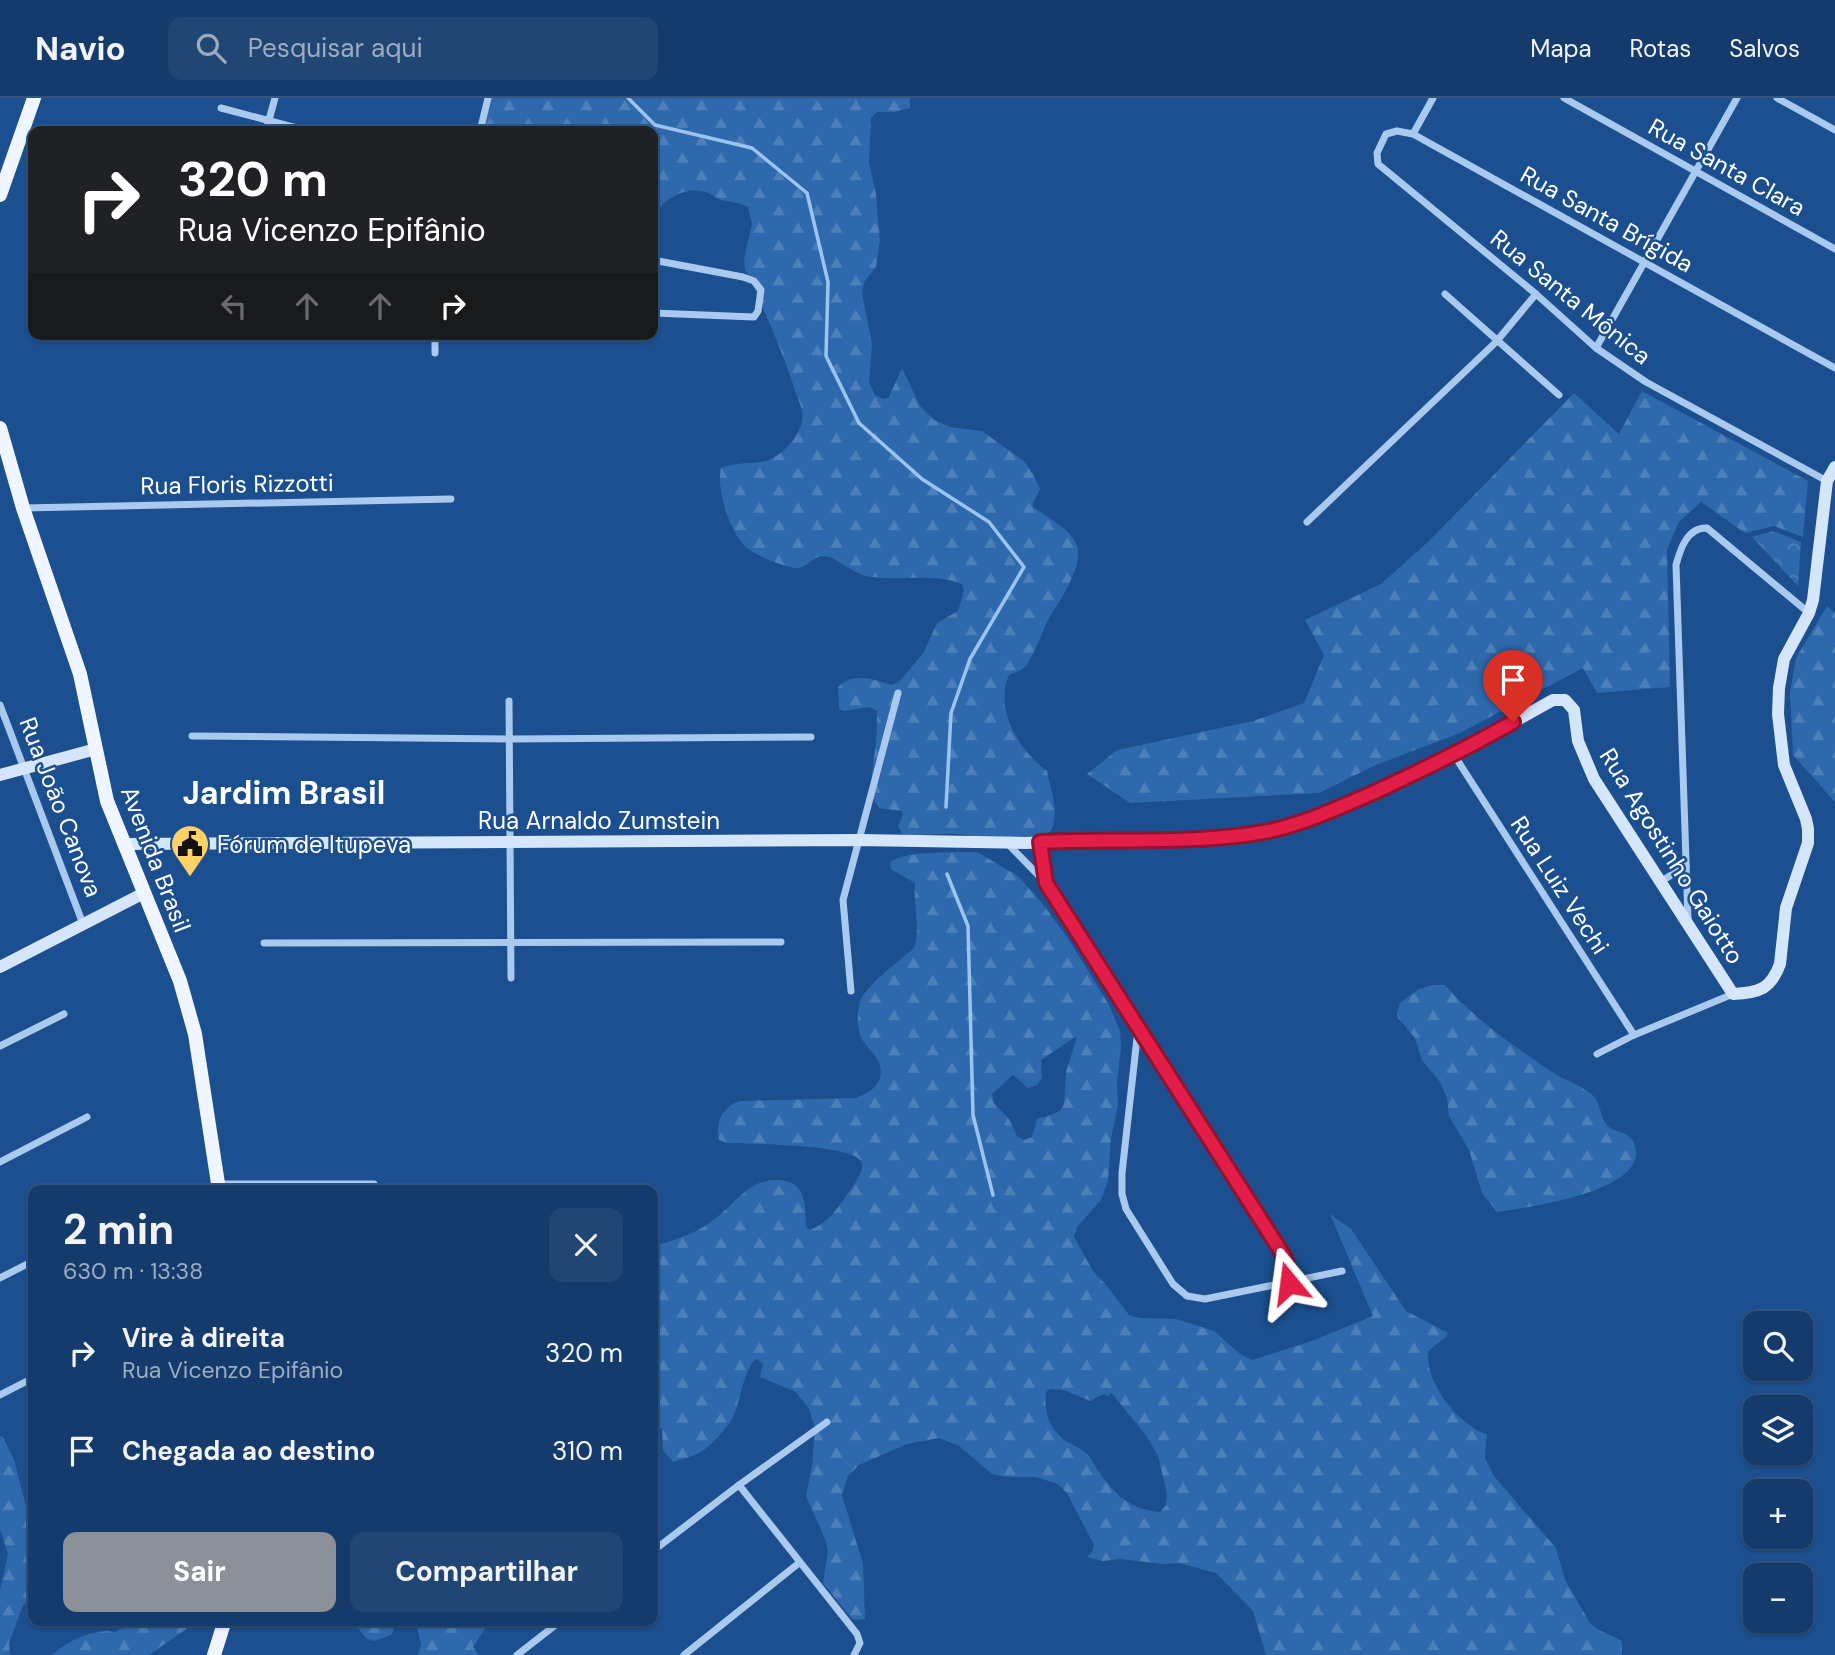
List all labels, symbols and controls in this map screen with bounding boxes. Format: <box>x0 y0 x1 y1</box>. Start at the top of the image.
search box <box>168 17 658 80</box>
text: Navio <box>35 27 126 70</box>
icon: search <box>192 29 230 67</box>
text: Pesquisar aqui <box>248 31 423 65</box>
text: Mapa <box>1530 33 1592 64</box>
text: Rotas <box>1630 33 1691 64</box>
text: Salvos <box>1729 33 1800 64</box>
street label: Rua Santa Clara <box>1643 111 1811 223</box>
text: 320 m <box>178 147 328 211</box>
icon: right <box>63 154 154 245</box>
street label: Rua Santa Brígida <box>1515 159 1699 279</box>
text: Rua Vicenzo Epifânio <box>178 209 486 251</box>
street label: Rua Santa Mônica <box>1484 223 1658 371</box>
icon: left <box>215 287 253 325</box>
icon: ahead <box>288 287 326 325</box>
icon: ahead <box>361 287 399 325</box>
icon: right <box>434 287 472 325</box>
street label: Rua Floris Rizzotti <box>140 467 334 501</box>
pin <box>1483 650 1543 722</box>
icon: arrive <box>1494 661 1532 699</box>
street label: Rua João Canova <box>12 713 110 901</box>
street label: Rua Agostinho Gaiotto <box>1593 742 1751 970</box>
district label: Jardim Brasil <box>183 772 385 814</box>
street label: Avenida Brasil <box>114 782 198 936</box>
street label: Rua Arnaldo Zumstein <box>478 805 720 836</box>
street label: Rua Luiz Vechi <box>1504 810 1616 960</box>
public building icon: Fórum de Itupeva <box>169 823 211 878</box>
place label: Fórum de Itupeva <box>217 829 411 860</box>
text: 2 min <box>63 1202 174 1257</box>
button: close <box>549 1208 623 1282</box>
position arrow <box>1252 1246 1326 1320</box>
text: 630 m · 13:38 <box>63 1256 203 1286</box>
map controls <box>1743 1311 1813 1633</box>
button: search <box>1743 1311 1813 1381</box>
text: Vire à direita <box>122 1321 285 1355</box>
icon: right <box>63 1334 101 1372</box>
text: 320 m <box>545 1336 623 1370</box>
text: Rua Vicenzo Epifânio <box>122 1355 343 1385</box>
button: layers <box>1743 1395 1813 1465</box>
icon: arrive <box>63 1432 101 1470</box>
text: Chegada ao destino <box>122 1434 375 1468</box>
text: 310 m <box>552 1434 623 1468</box>
button: + <box>1743 1479 1813 1549</box>
button: Sair <box>63 1532 336 1612</box>
button: Compartilhar <box>350 1532 623 1612</box>
button: − <box>1743 1563 1813 1633</box>

